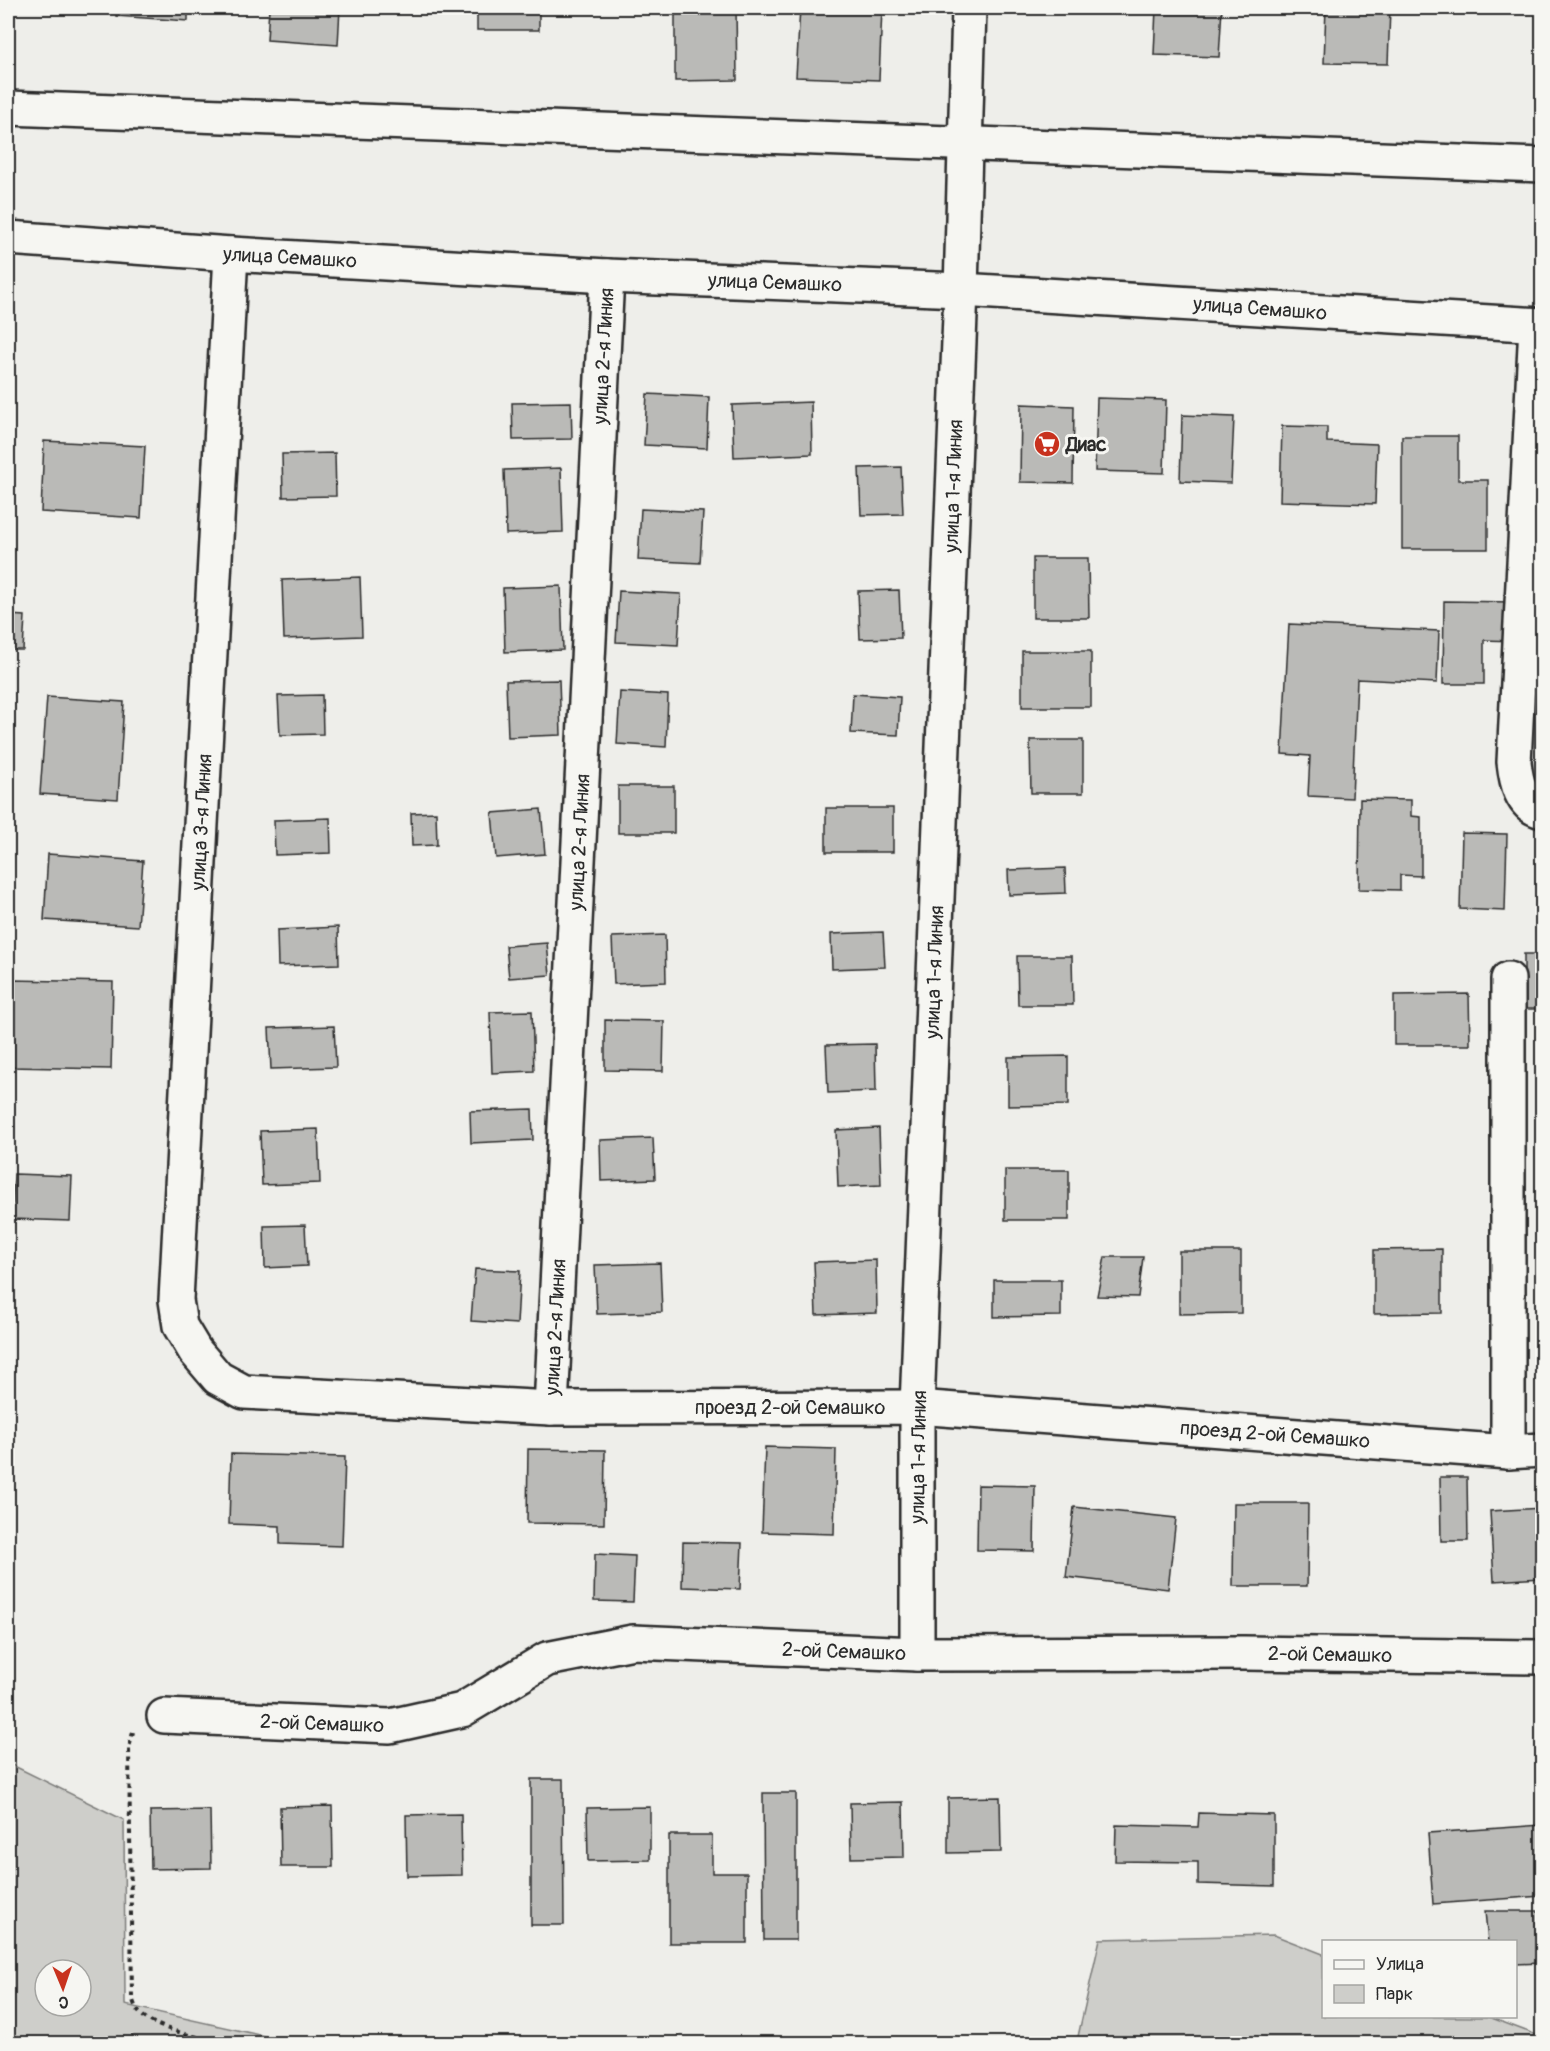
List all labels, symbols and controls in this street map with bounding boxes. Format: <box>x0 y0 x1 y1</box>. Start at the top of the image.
street label: улица Семашко <box>221 241 358 274</box>
street label: улица Семашко <box>707 268 843 297</box>
street label: улица 2-я Линия <box>587 287 620 426</box>
street label: улица Семашко <box>1191 291 1328 326</box>
street label: улица 1-я Линия <box>939 419 968 554</box>
supermarket icon: Диас <box>1032 429 1062 459</box>
place label: Диас <box>1065 432 1106 457</box>
street label: улица 3-я Линия <box>185 753 218 892</box>
street label: улица 2-я Линия <box>563 773 596 912</box>
street label: улица 1-я Линия <box>920 905 949 1040</box>
street label: улица 2-я Линия <box>539 1258 572 1397</box>
street label: улица 1-я Линия <box>905 1390 932 1525</box>
street label: проезд 2-ой Семашко <box>695 1395 885 1420</box>
street label: проезд 2-ой Семашко <box>1179 1415 1371 1454</box>
street label: 2-ой Семашко <box>781 1637 907 1666</box>
street label: 2-ой Семашко <box>1268 1641 1393 1668</box>
street label: 2-ой Семашко <box>259 1709 385 1738</box>
legend <box>1322 1940 1517 2018</box>
text: Улица <box>1376 1953 1424 1976</box>
north arrow <box>33 1958 93 2018</box>
text: Парк <box>1376 1983 1413 2006</box>
text: С <box>58 1992 69 2012</box>

